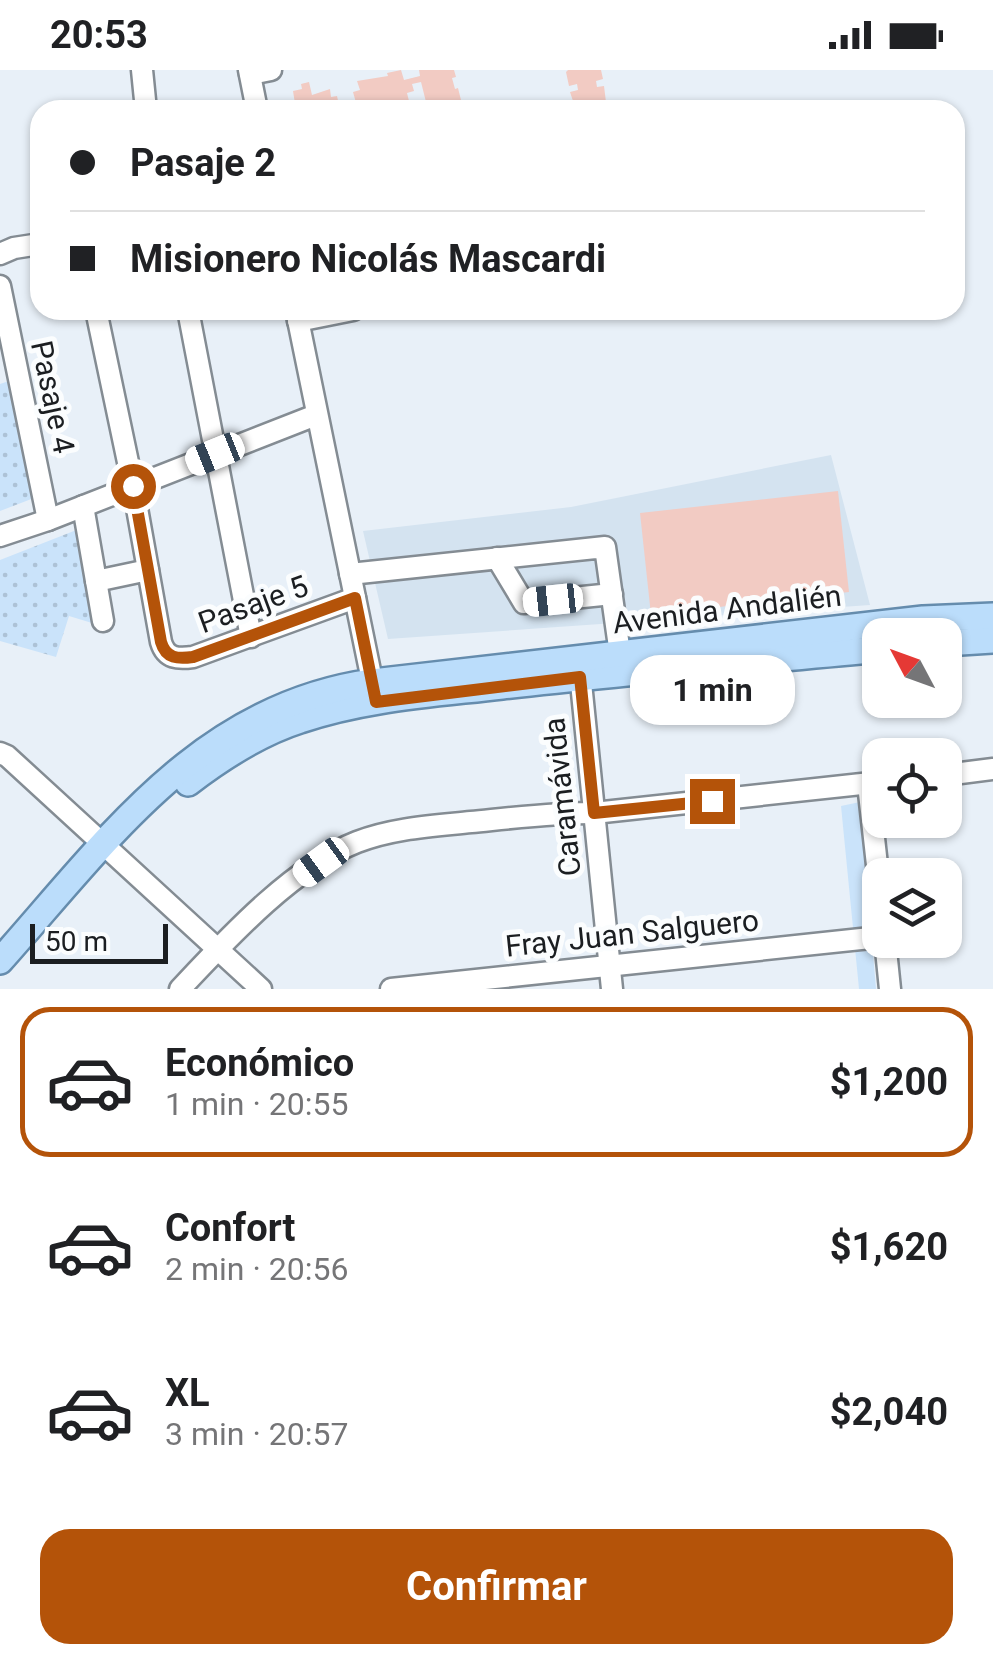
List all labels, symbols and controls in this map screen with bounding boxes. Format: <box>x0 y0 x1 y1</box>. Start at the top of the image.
text: 20:53 <box>50 13 148 57</box>
text: Pasaje 2 <box>130 141 276 185</box>
text: Misionero Nicolás Mascardi <box>130 237 606 281</box>
street label: Pasaje 4 <box>24 337 82 457</box>
car <box>182 429 248 479</box>
route start <box>111 464 156 509</box>
street label: Pasaje 5 <box>193 568 313 640</box>
street label: Avenida Andalién <box>611 578 843 640</box>
car <box>522 582 584 618</box>
north arrow <box>862 618 962 718</box>
map controls <box>862 618 962 958</box>
callout: 1 min <box>630 656 794 726</box>
text: 1 min <box>672 671 753 709</box>
street label: Caramávida <box>536 716 588 878</box>
button: locate <box>862 738 962 838</box>
route end <box>690 779 735 824</box>
car <box>288 832 354 892</box>
button: layers <box>862 858 962 958</box>
street label: Fray Juan Salguero <box>504 902 760 964</box>
scale bar <box>30 919 168 964</box>
text: 50 m <box>45 925 108 958</box>
icon: car <box>45 1037 135 1127</box>
text: Económico <box>165 1041 354 1085</box>
text: $1,200 <box>830 1060 948 1104</box>
text: 1 min · 20:55 <box>165 1085 348 1123</box>
icon: car <box>45 1202 135 1292</box>
text: Confort <box>165 1206 295 1250</box>
text: $1,620 <box>830 1225 948 1269</box>
text: 2 min · 20:56 <box>165 1250 348 1288</box>
icon: car <box>45 1367 135 1457</box>
text: XL <box>165 1371 210 1415</box>
text: $2,040 <box>830 1390 948 1434</box>
text: 3 min · 20:57 <box>165 1415 348 1453</box>
button: Confirmar <box>40 1529 953 1644</box>

